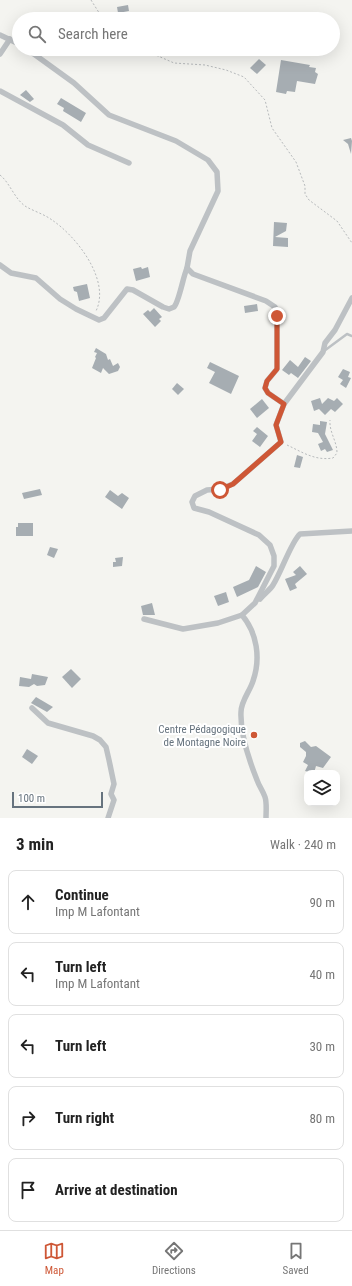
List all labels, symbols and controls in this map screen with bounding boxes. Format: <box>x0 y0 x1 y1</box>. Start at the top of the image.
search box <box>12 12 340 56</box>
icon: search <box>26 23 48 45</box>
text: Search here <box>58 25 128 43</box>
route end <box>268 307 286 325</box>
route start <box>211 481 229 499</box>
place label: Centre Pédagogique de Montagne Noire <box>158 723 246 749</box>
marker: Centre Pédagogique de Montagne Noire <box>249 730 259 740</box>
map controls <box>304 770 340 806</box>
button: layers <box>304 770 340 806</box>
scale bar <box>12 790 103 809</box>
text: 100 m <box>18 792 45 805</box>
text: 3 min <box>16 834 54 854</box>
text: Walk · 240 m <box>270 837 336 852</box>
text: Continue <box>55 886 109 904</box>
icon: ahead <box>17 891 39 913</box>
text: 90 m <box>309 895 335 910</box>
text: Imp M Lafontant <box>55 904 140 919</box>
text: Turn left <box>55 958 106 976</box>
icon: left <box>17 963 39 985</box>
text: 40 m <box>309 967 335 982</box>
text: Imp M Lafontant <box>55 976 140 991</box>
icon: left <box>17 1035 39 1057</box>
text: Turn left <box>55 1037 106 1055</box>
text: 30 m <box>309 1039 335 1054</box>
icon: right <box>17 1107 39 1129</box>
text: Turn right <box>55 1109 114 1127</box>
text: 80 m <box>309 1111 335 1126</box>
icon: arrive <box>17 1179 39 1201</box>
text: Arrive at destination <box>55 1181 178 1199</box>
tab: Map <box>43 1240 65 1277</box>
tab: Directions <box>152 1240 196 1277</box>
tab: Saved <box>283 1240 309 1277</box>

